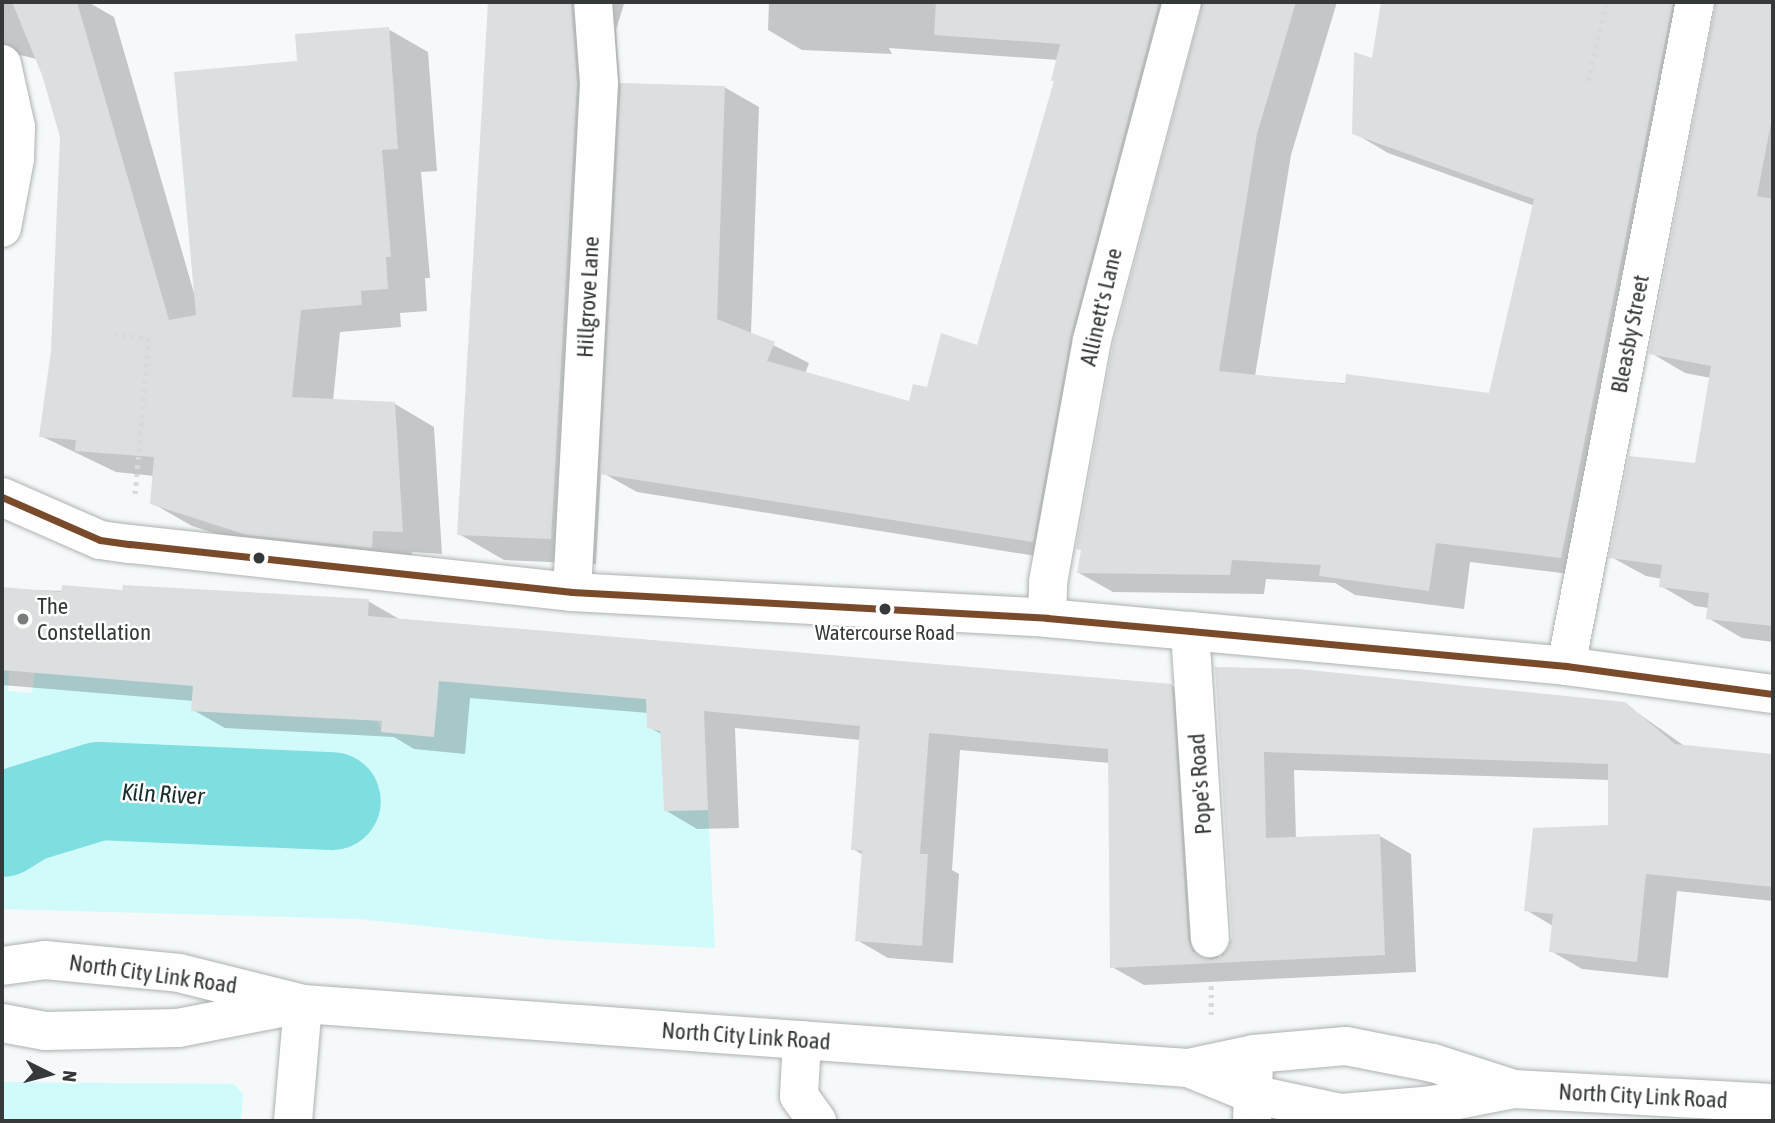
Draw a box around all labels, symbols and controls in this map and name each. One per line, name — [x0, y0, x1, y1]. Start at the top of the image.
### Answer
street label: Hillgrove Lane — [571, 235, 605, 359]
street label: Allinett's Lane — [1074, 246, 1128, 368]
street label: Bleasby Street — [1605, 273, 1655, 395]
unlabelled marker — [252, 551, 266, 565]
place label: The Constellation — [37, 592, 151, 646]
marker: Watercourse Road — [878, 602, 892, 616]
marker: The Constellation — [15, 611, 31, 627]
place label: Watercourse Road — [815, 619, 955, 645]
street label: Pope's Road — [1183, 732, 1217, 836]
water label: Kiln River — [121, 777, 205, 811]
street label: North City Link Road — [67, 949, 239, 999]
street label: North City Link Road — [661, 1016, 831, 1056]
north arrow — [14, 1039, 84, 1109]
text: N — [58, 1069, 81, 1083]
street label: North City Link Road — [1558, 1078, 1728, 1114]

